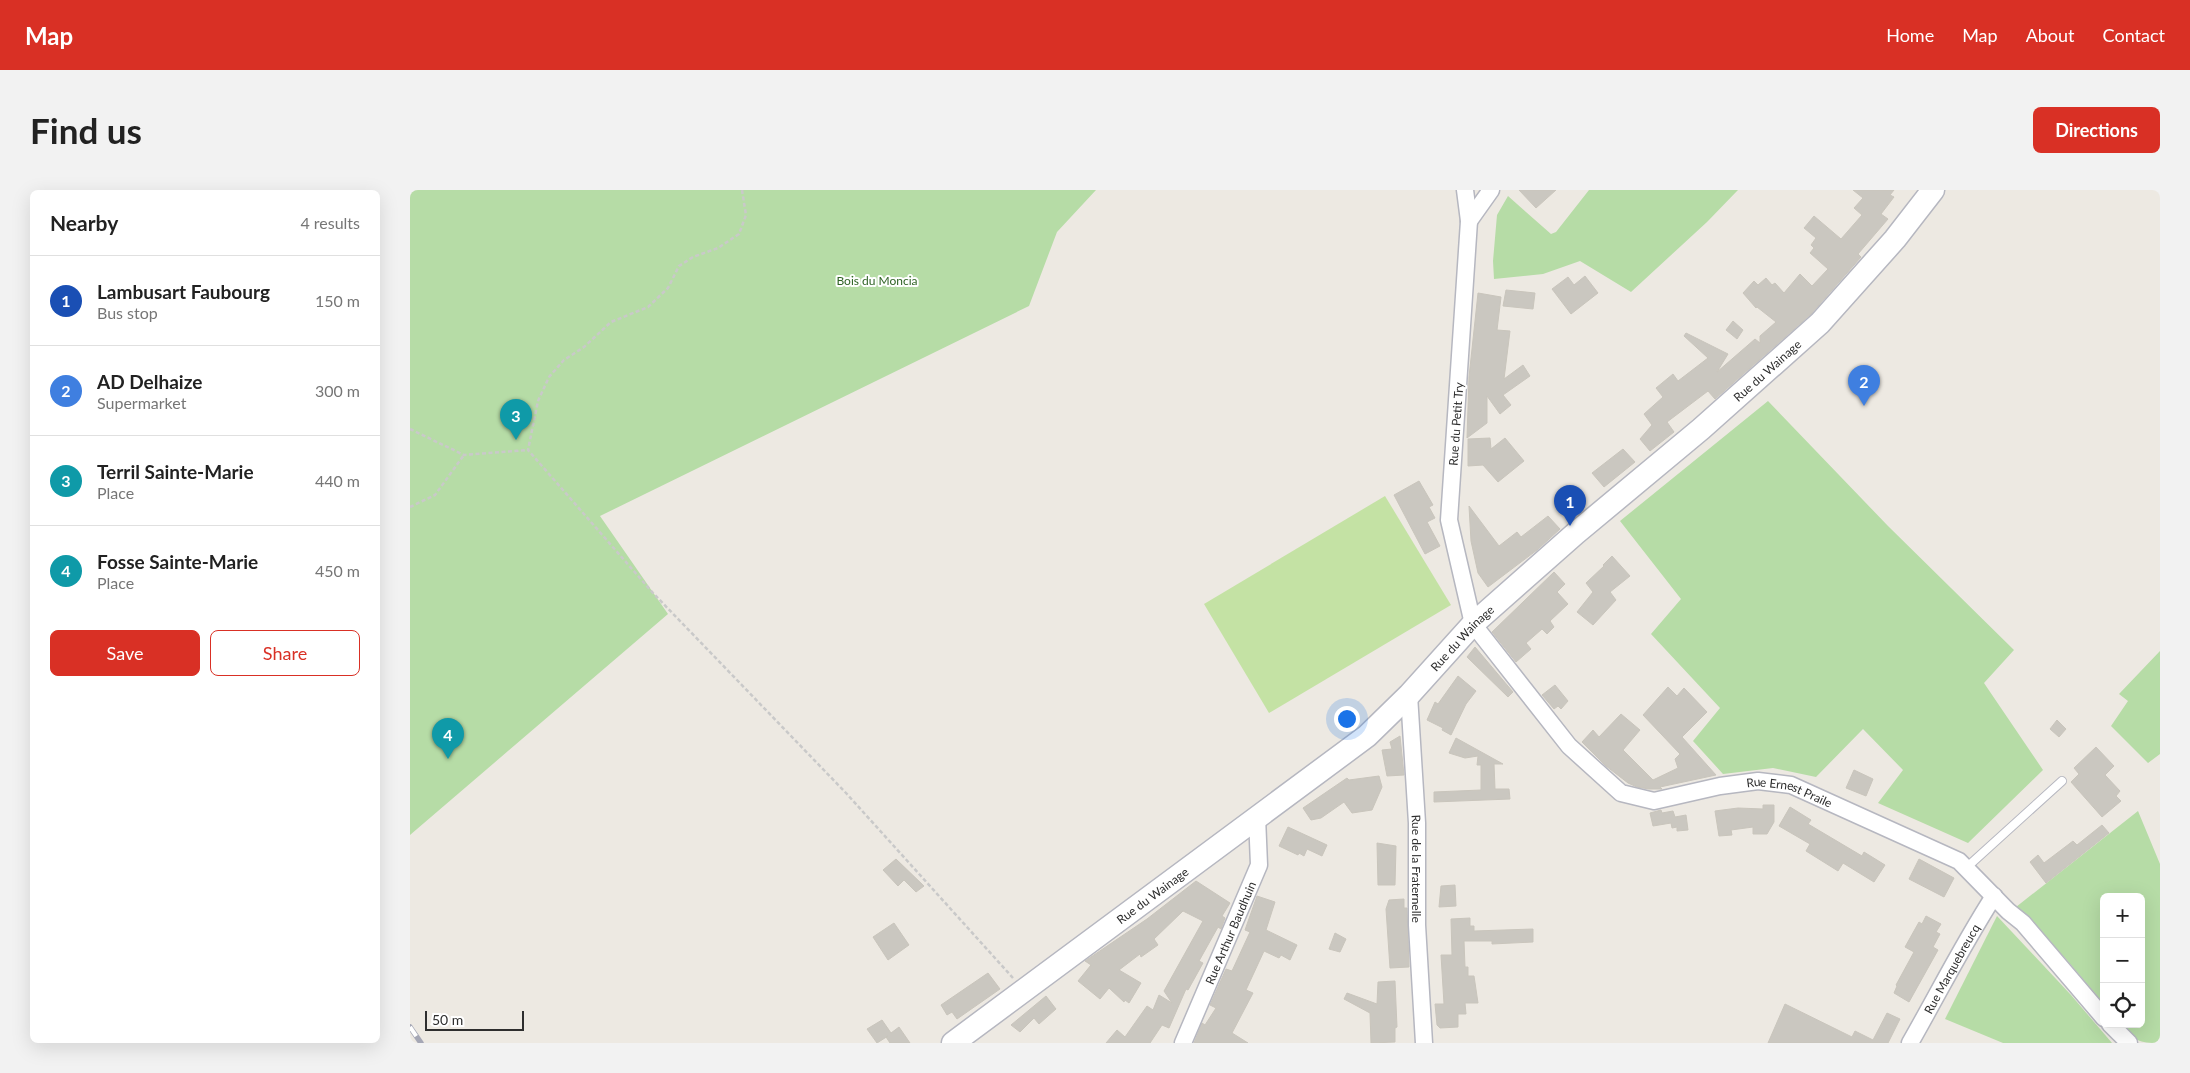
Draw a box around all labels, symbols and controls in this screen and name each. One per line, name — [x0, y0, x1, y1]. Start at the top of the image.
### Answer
text: Map — [25, 21, 73, 50]
text: Home — [1886, 24, 1934, 46]
text: Map — [1962, 24, 1998, 46]
text: About — [2026, 24, 2075, 46]
text: Contact — [2103, 24, 2165, 46]
button: Directions — [2033, 107, 2160, 153]
text: Find us — [30, 109, 142, 151]
text: Nearby — [50, 210, 118, 235]
text: 4 results — [300, 213, 360, 232]
park label: Bois du Moncia — [836, 273, 918, 288]
text: Lambusart Faubourg — [97, 280, 270, 303]
text: 1 — [61, 291, 71, 310]
text: 150 m — [315, 291, 360, 310]
text: Bus stop — [97, 303, 158, 322]
street label: Rue du Wainage — [1730, 336, 1804, 404]
pin: 2 — [1848, 365, 1880, 406]
text: AD Delhaize — [97, 370, 202, 393]
text: 2 — [61, 381, 71, 400]
text: 300 m — [315, 381, 360, 400]
street label: Rue du Petit Try — [1446, 381, 1466, 466]
text: Supermarket — [97, 393, 186, 412]
pin: 3 — [500, 399, 532, 440]
text: Terril Sainte-Marie — [97, 460, 254, 483]
text: 3 — [61, 471, 71, 490]
text: 440 m — [315, 471, 360, 490]
text: Place — [97, 483, 134, 502]
pin: 1 — [1554, 485, 1586, 526]
text: Fosse Sainte-Marie — [97, 550, 258, 573]
text: 4 — [61, 561, 71, 580]
text: 450 m — [315, 561, 360, 580]
text: Place — [97, 573, 134, 592]
street label: Rue du Wainage — [1427, 602, 1497, 674]
button: Save — [50, 630, 200, 676]
button: Share — [210, 630, 360, 676]
your location — [1334, 706, 1360, 732]
pin: 4 — [432, 718, 464, 759]
street label: Rue Ernest Praile — [1745, 773, 1835, 810]
street label: Rue de la Fraternelle — [1409, 814, 1425, 923]
street label: Rue du Wainage — [1113, 864, 1191, 927]
street label: Rue Arthur Baudhuin — [1202, 879, 1259, 986]
map controls — [2100, 893, 2145, 1028]
button: + — [2100, 893, 2145, 938]
street label: Rue Marquebreucq — [1920, 921, 1983, 1016]
button: − — [2100, 938, 2145, 983]
button: locate — [2100, 983, 2145, 1028]
scale bar — [425, 1008, 524, 1031]
text: 50 m — [432, 1011, 463, 1028]

